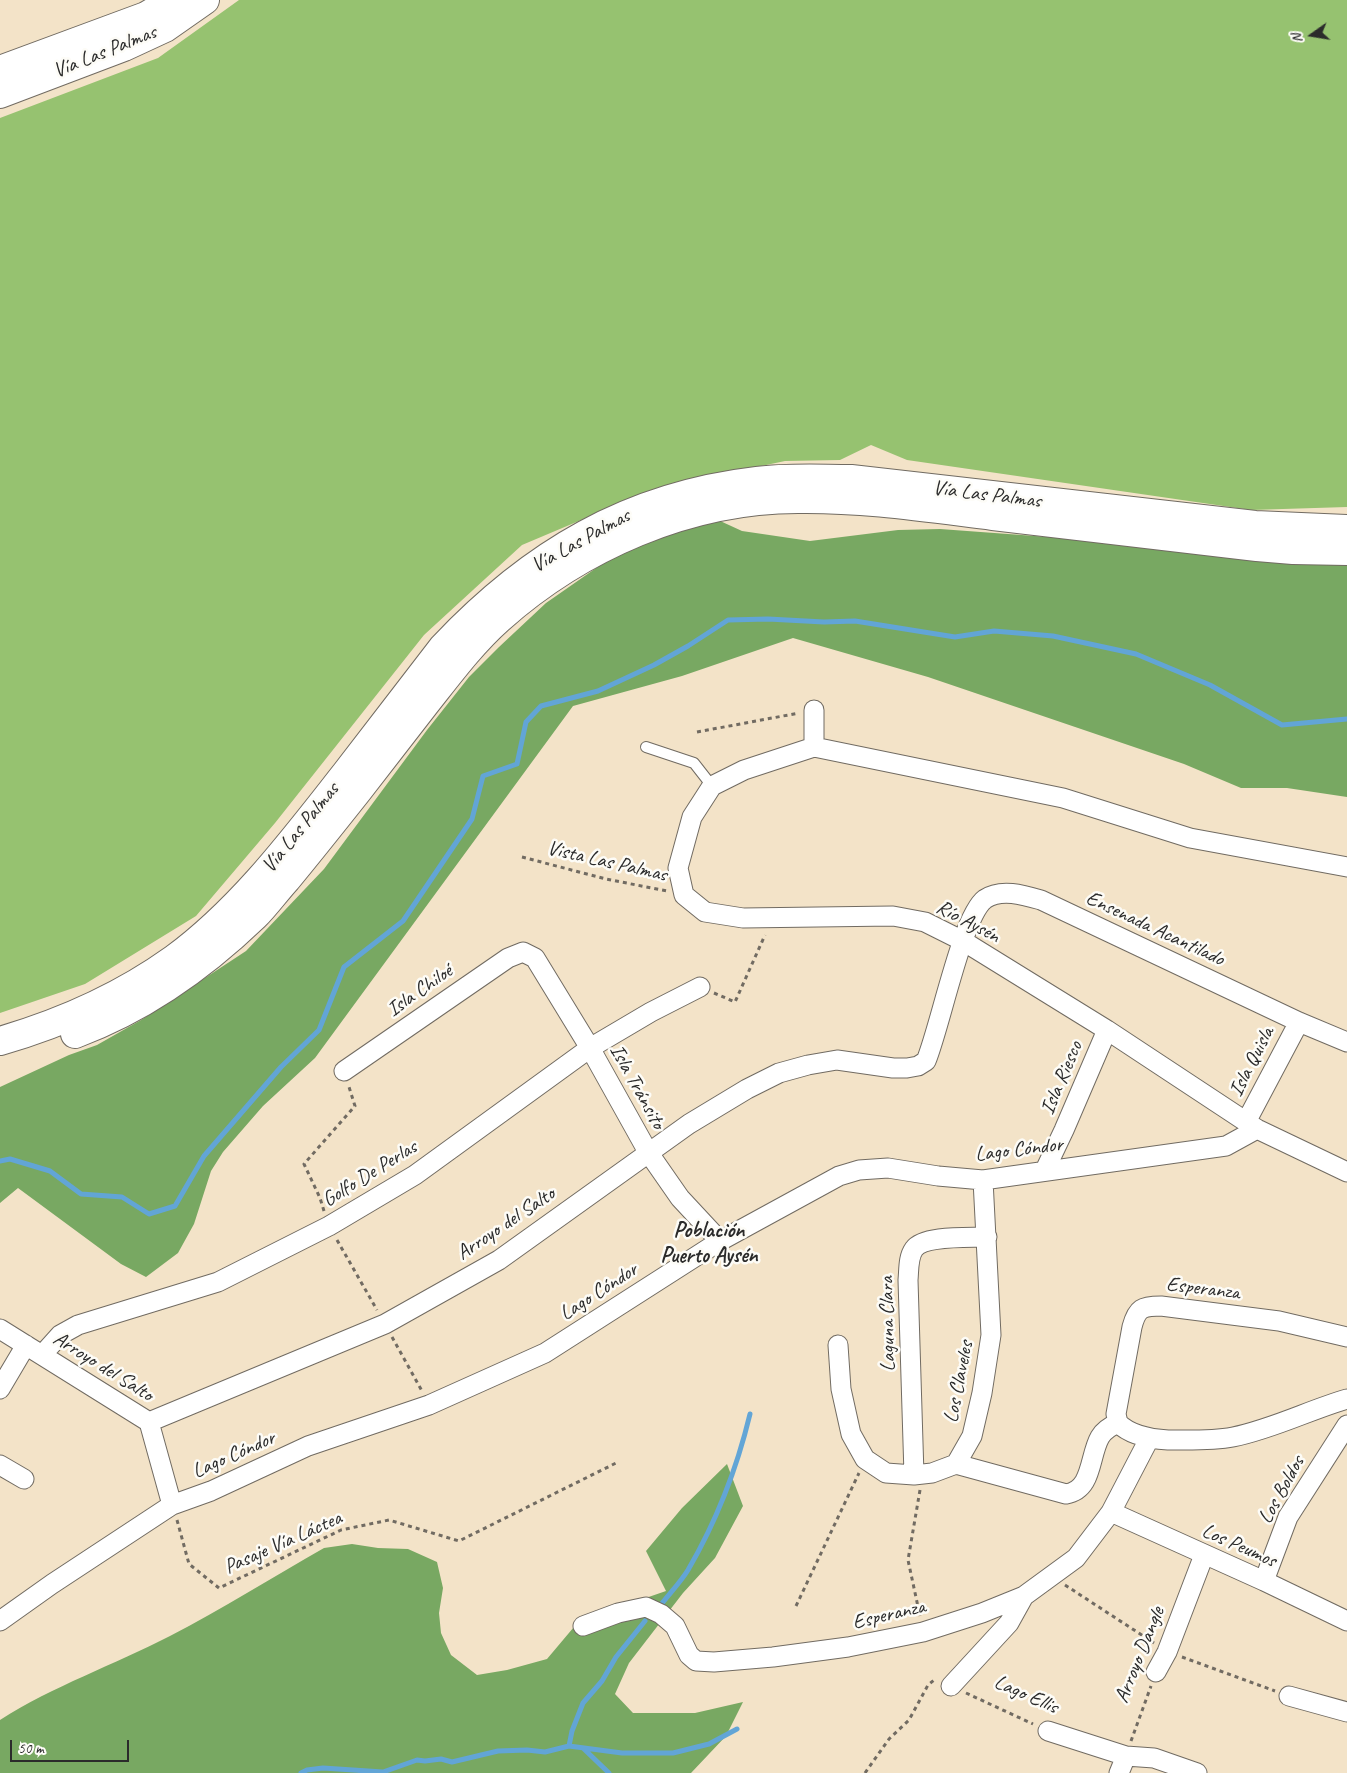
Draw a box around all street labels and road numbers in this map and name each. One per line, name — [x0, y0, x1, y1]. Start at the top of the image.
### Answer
street label: Vía Las Palmas — [50, 20, 160, 84]
street label: Vía Las Palmas — [931, 476, 1043, 514]
street label: Vía Las Palmas — [527, 504, 635, 578]
street label: Vía Las Palmas — [257, 778, 345, 878]
street label: Vista Las Palmas — [545, 836, 669, 888]
street label: Ensenada Acantilado — [1082, 886, 1228, 972]
street label: Río Aysén — [932, 895, 1004, 949]
street label: Isla Chiloé — [382, 959, 458, 1023]
street label: Isla Quisla — [1224, 1023, 1280, 1101]
street label: Isla Riesco — [1035, 1038, 1089, 1118]
street label: Isla Tránsito — [604, 1040, 670, 1134]
street label: Lago Cóndor — [974, 1132, 1064, 1168]
street label: Golfo De Perlas — [318, 1135, 422, 1213]
street label: Arroyo del Salto — [452, 1182, 560, 1266]
street label: Lago Cóndor — [555, 1257, 643, 1327]
street label: Esperanza — [1165, 1272, 1241, 1306]
street label: Laguna Clara — [875, 1276, 901, 1372]
street label: Arroyo del Salto — [48, 1326, 158, 1408]
street label: Los Claveles — [939, 1339, 979, 1425]
street label: Lago Cóndor — [189, 1426, 279, 1484]
street label: Los Boldos — [1253, 1452, 1311, 1528]
street label: Pasaje Vía Láctea — [220, 1506, 346, 1580]
street label: Los Peumos — [1198, 1518, 1280, 1574]
street label: Esperanza — [850, 1594, 928, 1636]
street label: Arroyo Dangle — [1109, 1603, 1171, 1707]
street label: Lago Ellis — [990, 1670, 1062, 1720]

